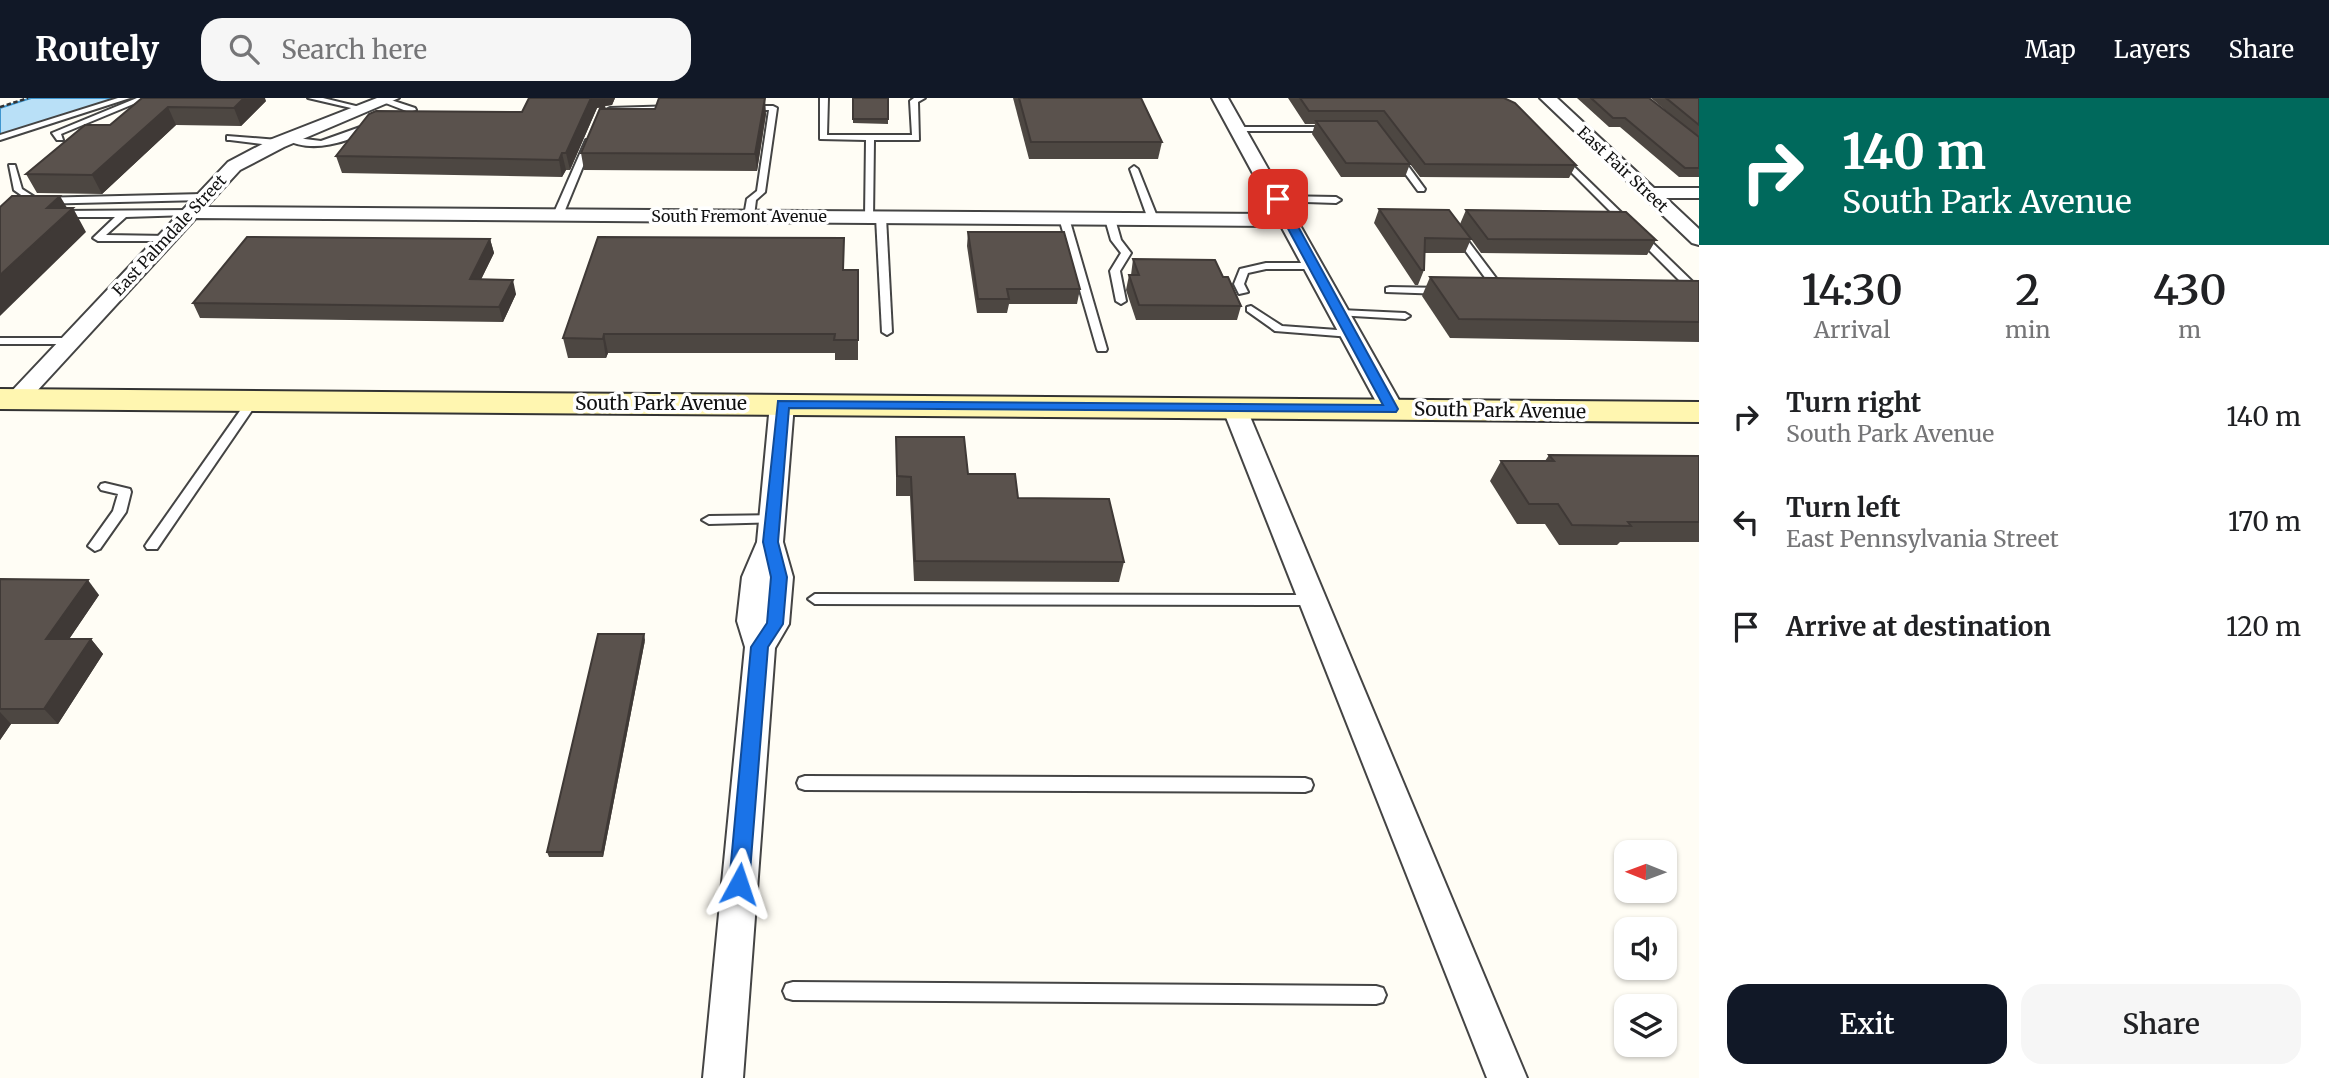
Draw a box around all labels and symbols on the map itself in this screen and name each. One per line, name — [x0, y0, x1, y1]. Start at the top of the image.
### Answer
street label: East Fair Street — [1573, 122, 1673, 217]
pin — [1248, 169, 1308, 229]
street label: East Palmdale Street — [108, 170, 231, 300]
street label: South Fremont Avenue — [651, 206, 827, 226]
street label: South Park Avenue — [575, 391, 747, 415]
street label: South Park Avenue — [1414, 397, 1586, 424]
north arrow — [1614, 840, 1676, 903]
position arrow — [702, 847, 776, 921]

